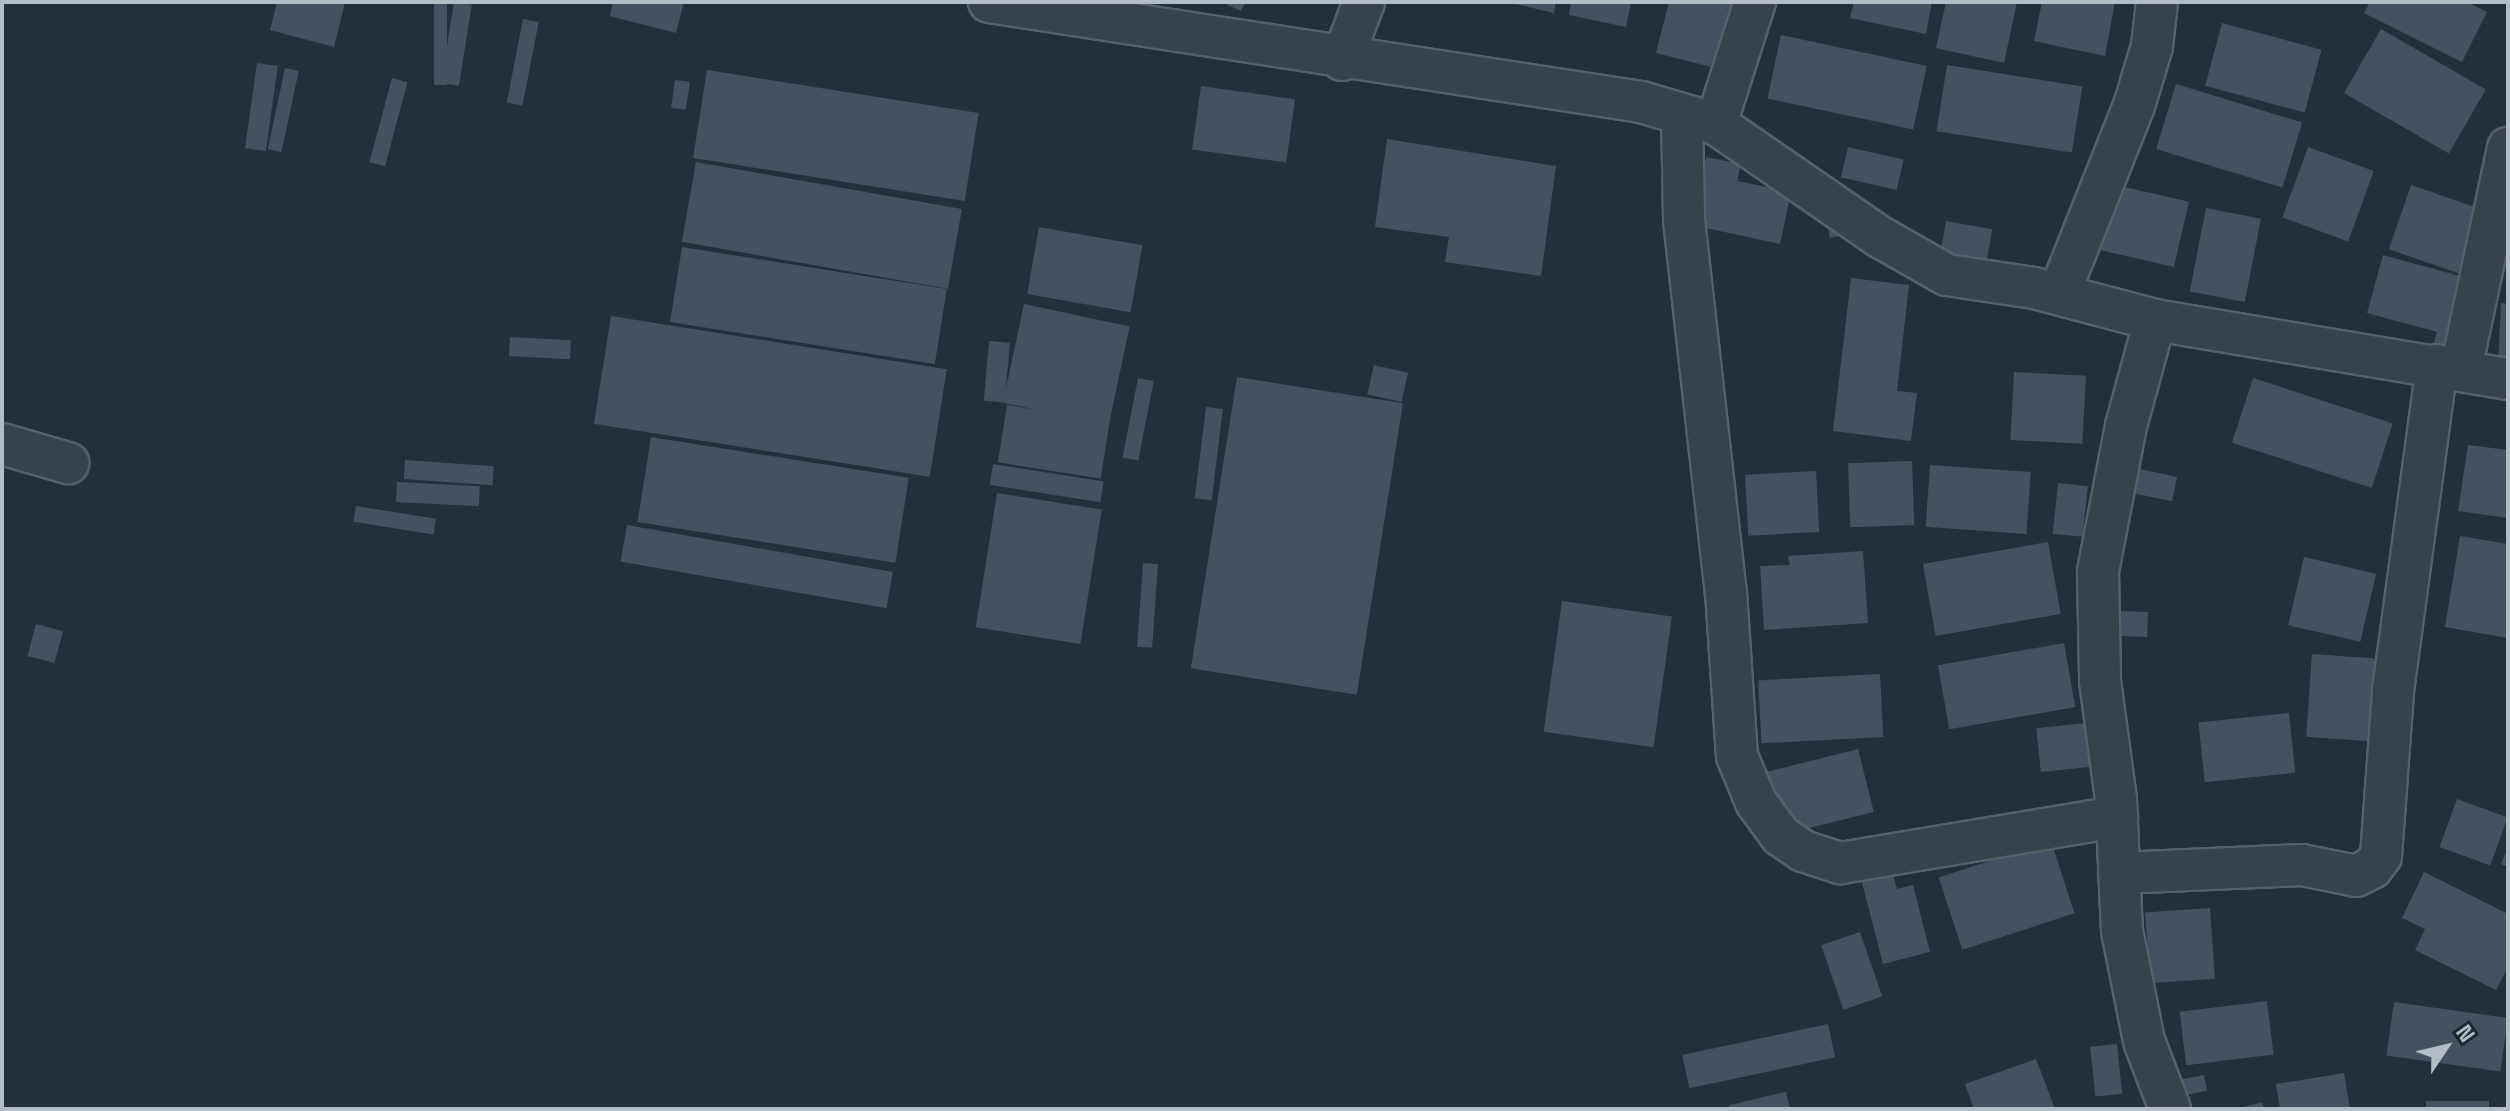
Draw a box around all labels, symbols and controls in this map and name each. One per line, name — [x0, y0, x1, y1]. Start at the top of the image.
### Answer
north arrow — [2406, 1007, 2486, 1087]
text: N — [2450, 1019, 2481, 1047]

